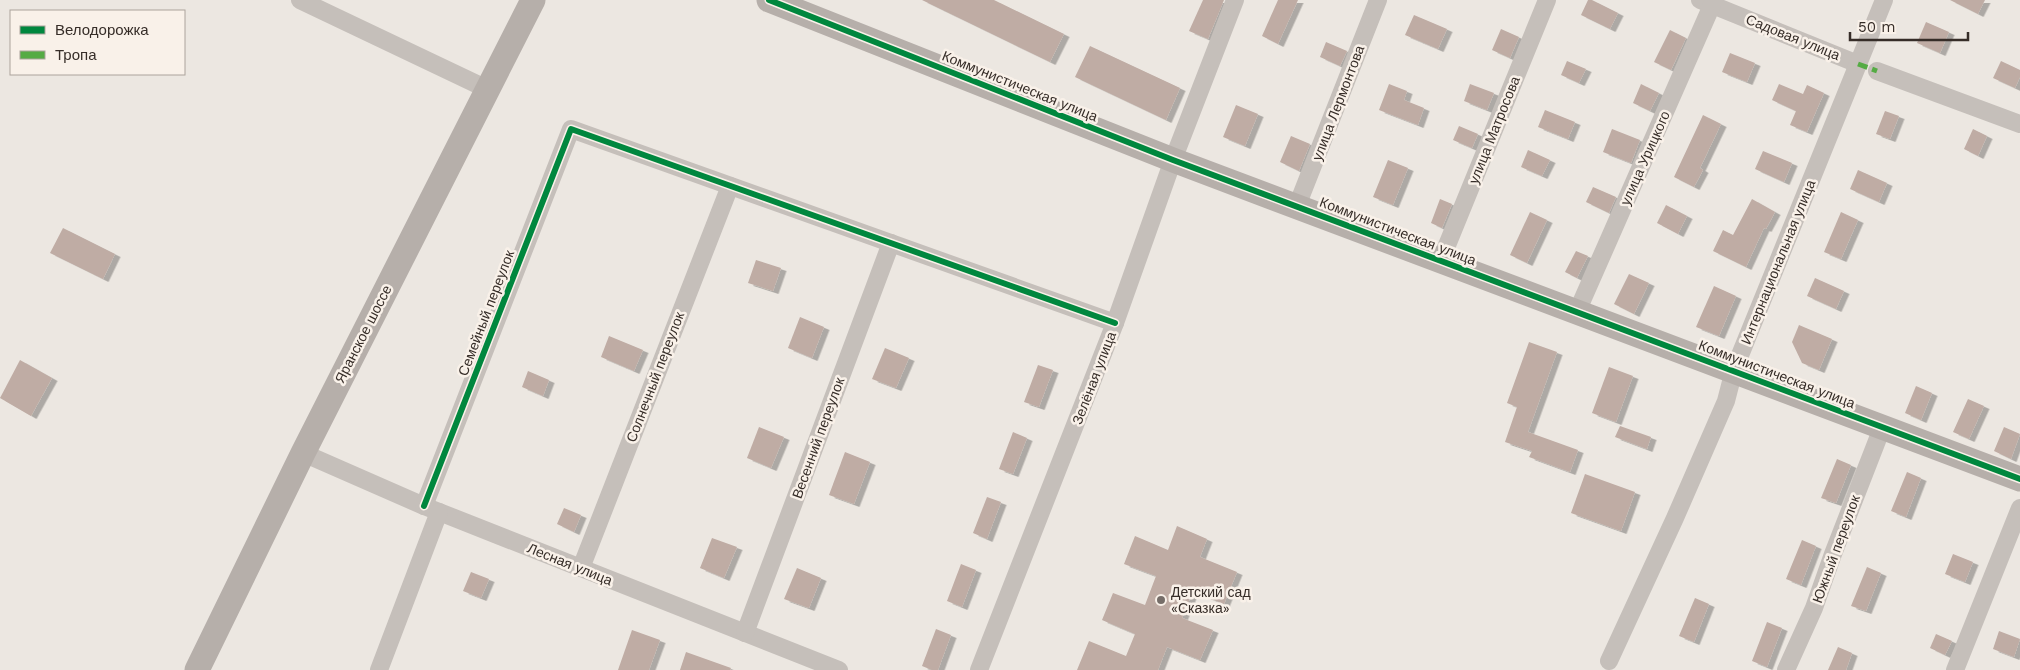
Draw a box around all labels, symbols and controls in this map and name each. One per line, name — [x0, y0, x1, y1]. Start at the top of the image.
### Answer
legend — [10, 10, 185, 75]
scale bar — [1850, 10, 1968, 42]
street label: Садовая улица — [1744, 11, 1843, 63]
text: 50 m — [1858, 18, 1895, 36]
text: Велодорожка — [55, 21, 149, 39]
street label: улица Лермонтова — [1309, 43, 1367, 163]
text: Тропа — [55, 46, 97, 64]
street label: Коммунистическая улица — [940, 47, 1100, 125]
street label: улица Матросова — [1465, 74, 1523, 186]
street label: улица Урицкого — [1617, 108, 1673, 208]
street label: Интернациональная улица — [1738, 177, 1818, 347]
street label: Коммунистическая улица — [1318, 194, 1479, 268]
street label: Семейный переулок — [455, 247, 518, 378]
street label: Яранское шоссе — [331, 282, 395, 386]
street label: Солнечный переулок — [623, 309, 688, 444]
street label: Зелёная улица — [1069, 329, 1119, 427]
street label: Коммунистическая улица — [1697, 337, 1858, 411]
street label: Весенний переулок — [789, 375, 848, 501]
street label: Южный переулок — [1809, 492, 1863, 605]
street label: Лесная улица — [525, 540, 615, 588]
place label: Детский сад «Сказка» — [1171, 584, 1251, 616]
marker: Детский сад «Сказка» — [1155, 594, 1167, 606]

